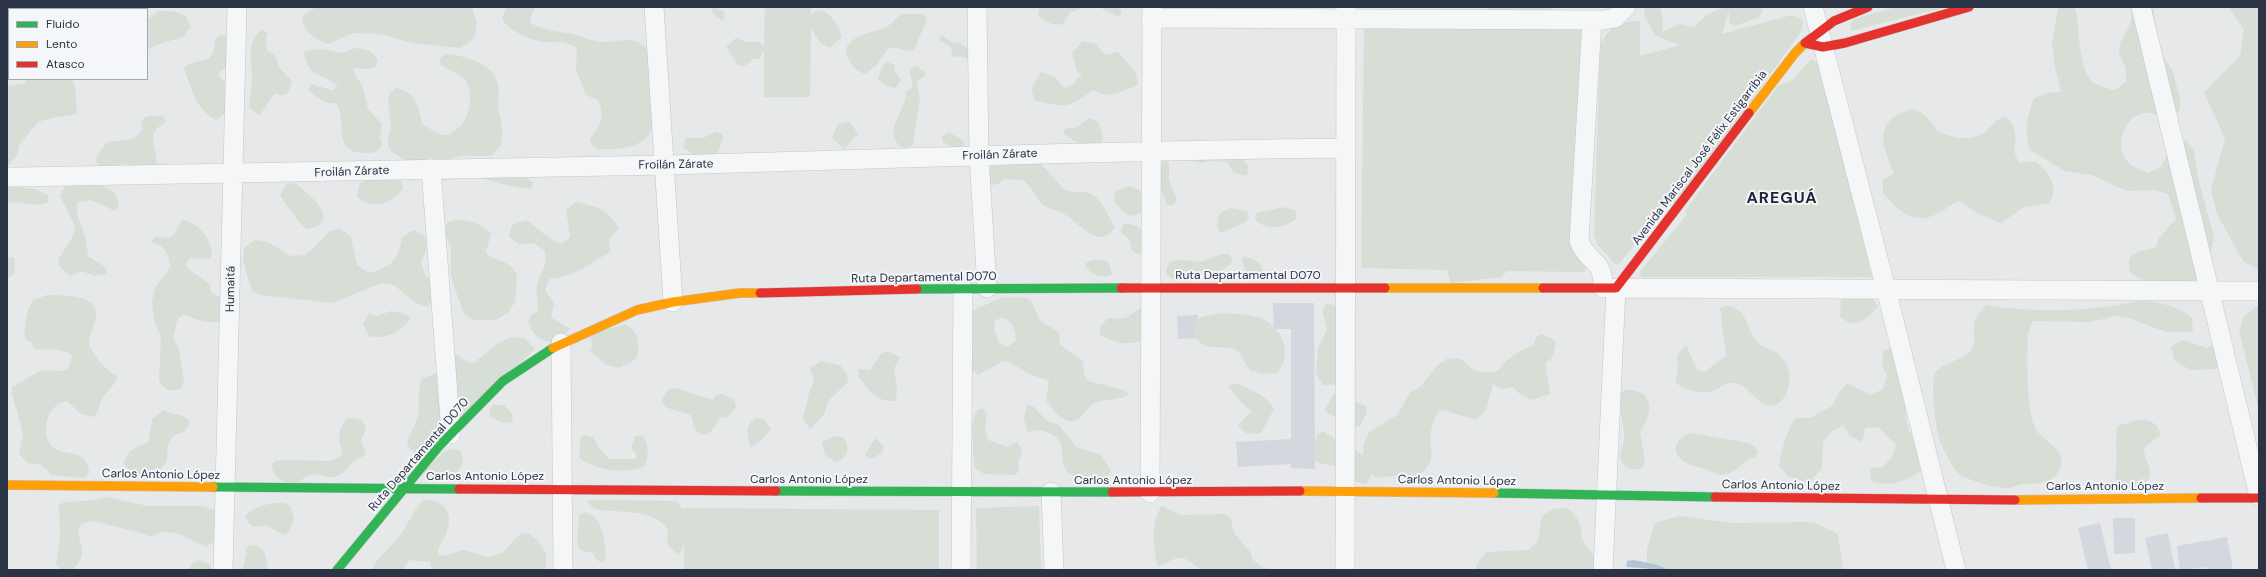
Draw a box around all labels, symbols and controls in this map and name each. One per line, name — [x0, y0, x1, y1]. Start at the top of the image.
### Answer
legend — [8, 8, 148, 80]
text: Fluido — [46, 16, 80, 32]
text: Lento — [46, 36, 77, 52]
text: Atasco — [46, 56, 85, 72]
street label: Avenida Mariscal José Félix Estigarribia — [1629, 68, 1771, 248]
street label: Froilán Zárate — [962, 146, 1038, 164]
street label: Froilán Zárate — [638, 157, 714, 173]
street label: Froilán Zárate — [314, 163, 390, 181]
district label: AREGUÁ — [1746, 189, 1818, 209]
street label: Humaitá — [223, 266, 239, 312]
street label: Ruta Departamental D070 — [1175, 269, 1321, 283]
street label: Ruta Departamental D070 — [851, 270, 997, 286]
street label: Ruta Departamental D070 — [366, 395, 472, 515]
street label: Carlos Antonio López — [102, 467, 220, 483]
street label: Carlos Antonio López — [426, 470, 544, 484]
street label: Carlos Antonio López — [750, 473, 868, 487]
street label: Carlos Antonio López — [1398, 473, 1516, 489]
street label: Carlos Antonio López — [1074, 474, 1192, 488]
street label: Carlos Antonio López — [1722, 478, 1840, 494]
street label: Carlos Antonio López — [2046, 480, 2164, 494]

